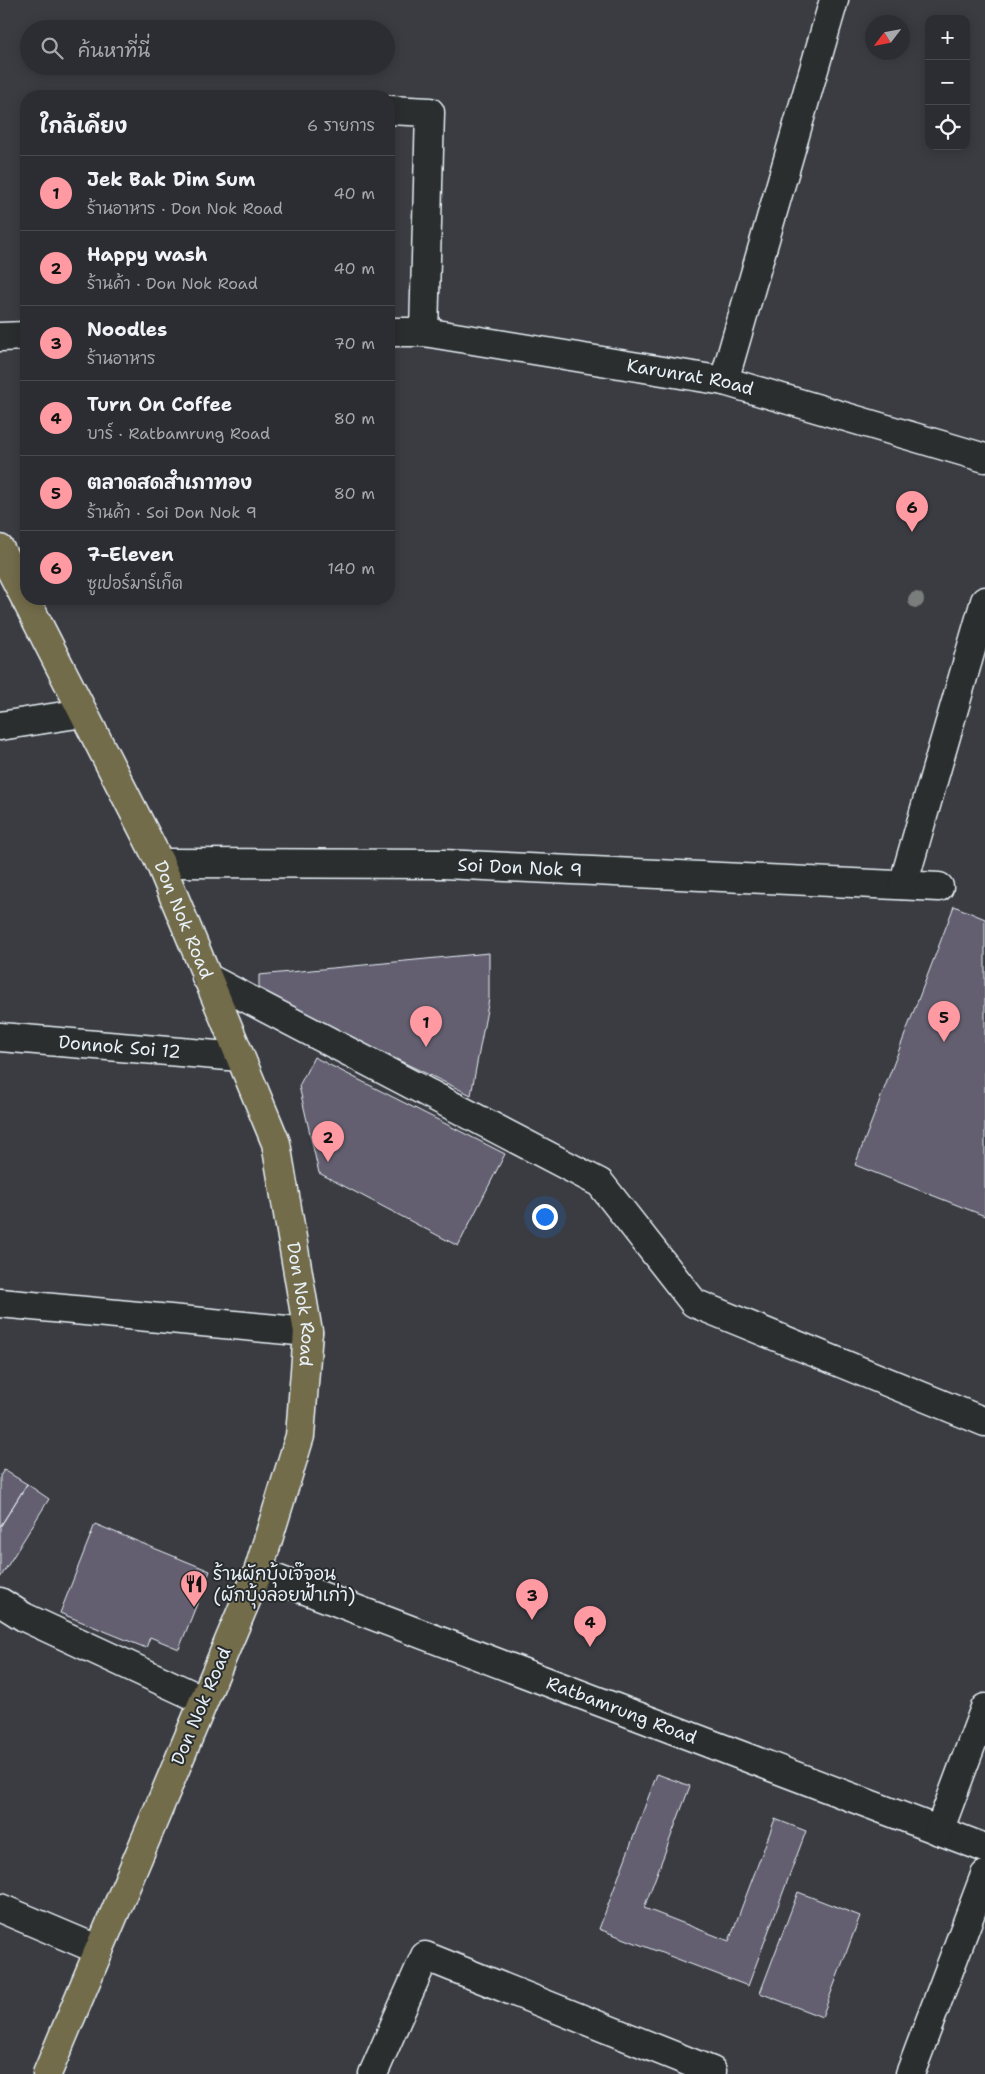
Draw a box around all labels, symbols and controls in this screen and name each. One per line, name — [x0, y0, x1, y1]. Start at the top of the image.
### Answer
north arrow — [865, 15, 910, 60]
map controls — [925, 15, 970, 150]
button: + — [925, 15, 970, 60]
search box — [20, 20, 395, 75]
icon: search — [38, 34, 66, 62]
text: ค้นหาที่นี่ — [78, 38, 150, 63]
button: − — [925, 60, 970, 105]
button: locate — [925, 105, 970, 150]
text: ใกล้เคียง — [40, 112, 127, 140]
text: 6 รายการ — [307, 115, 375, 136]
text: Jek Bak Dim Sum — [87, 167, 255, 192]
text: 1 — [52, 183, 60, 204]
text: 40 m — [333, 183, 375, 204]
text: ร้านอาหาร · Don Nok Road — [87, 198, 283, 219]
text: Happy wash — [87, 242, 207, 267]
text: 2 — [50, 258, 62, 279]
text: 40 m — [333, 258, 375, 279]
text: ร้านค้า · Don Nok Road — [87, 273, 258, 294]
text: Noodles — [87, 317, 167, 342]
text: 3 — [50, 333, 62, 354]
text: 70 m — [334, 333, 375, 354]
text: ร้านอาหาร — [87, 348, 156, 369]
street label: Karunrat Road — [625, 353, 757, 401]
text: Turn On Coffee — [87, 392, 232, 417]
text: 4 — [50, 408, 62, 429]
text: 80 m — [334, 408, 375, 429]
text: บาร์ · Ratbamrung Road — [87, 423, 270, 444]
text: ตลาดสดสำเภาทอง — [87, 470, 252, 495]
text: 5 — [51, 483, 61, 504]
text: 80 m — [334, 483, 375, 504]
pin: 6 — [896, 491, 928, 532]
text: ร้านค้า · Soi Don Nok 9 — [87, 502, 257, 523]
text: 7-Eleven — [87, 542, 174, 567]
text: 6 — [50, 558, 62, 579]
text: 140 m — [328, 558, 375, 579]
text: ซูเปอร์มาร์เก็ต — [87, 573, 183, 594]
street label: Soi Don Nok 9 — [457, 853, 583, 882]
street label: Don Nok Road — [148, 857, 219, 983]
pin: 5 — [928, 1001, 960, 1042]
pin: 1 — [410, 1006, 442, 1047]
street label: Donnok Soi 12 — [57, 1030, 182, 1064]
pin: 2 — [312, 1121, 344, 1162]
your location — [532, 1204, 558, 1230]
street label: Don Nok Road — [281, 1240, 320, 1368]
place label: ร้านผักบุ้งเจ๊จอน (ผักบุ้งลอยฟ้าเก่า) — [213, 1561, 355, 1609]
restaurant icon: ร้านผักบุ้งเจ๊จอน (ผักบุ้งลอยฟ้าเก่า) — [179, 1569, 209, 1608]
pin: 3 — [516, 1579, 548, 1620]
pin: 4 — [574, 1606, 606, 1647]
street label: Don Nok Road — [165, 1643, 237, 1769]
street label: Ratbamrung Road — [543, 1671, 700, 1750]

